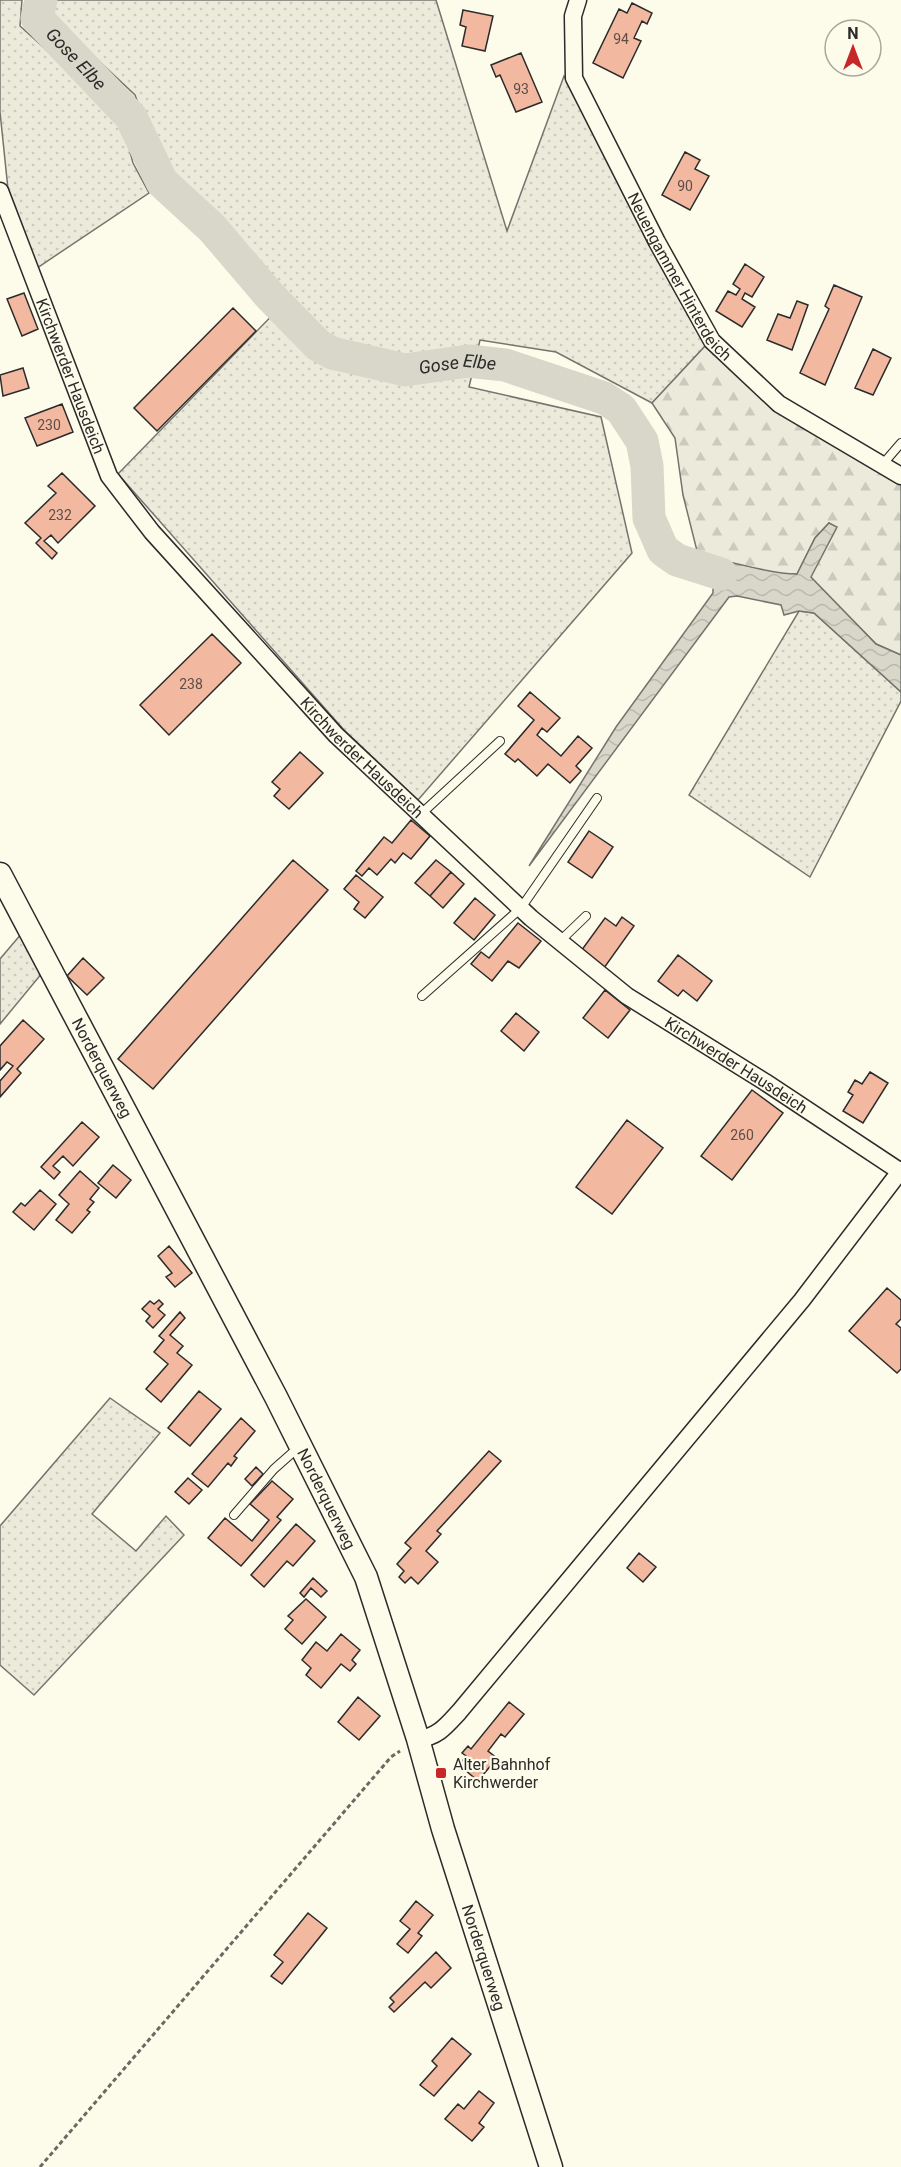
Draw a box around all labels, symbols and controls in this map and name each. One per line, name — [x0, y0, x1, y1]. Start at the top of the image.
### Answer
north arrow — [823, 18, 883, 78]
water label: Gose Elbe — [42, 23, 111, 94]
text: N — [847, 24, 859, 43]
house number: 94 — [613, 31, 629, 47]
house number: 93 — [513, 81, 529, 97]
house number: 90 — [677, 178, 693, 194]
street label: Neuengammer Hinterdeich — [624, 189, 736, 365]
street label: Kirchwerder Hausdeich — [32, 296, 109, 457]
water label: Gose Elbe — [417, 350, 497, 378]
house number: 230 — [37, 417, 61, 433]
house number: 232 — [48, 507, 72, 523]
house number: 238 — [179, 676, 203, 692]
street label: Kirchwerder Hausdeich — [296, 693, 427, 822]
street label: Kirchwerder Hausdeich — [661, 1013, 811, 1117]
street label: Norderquerweg — [68, 1015, 136, 1121]
house number: 260 — [730, 1127, 754, 1143]
street label: Norderquerweg — [293, 1445, 359, 1552]
place label: Alter Bahnhof Kirchwerder — [453, 1755, 551, 1792]
marker: Alter Bahnhof Kirchwerder — [434, 1766, 448, 1780]
street label: Norderquerweg — [458, 1902, 509, 2013]

